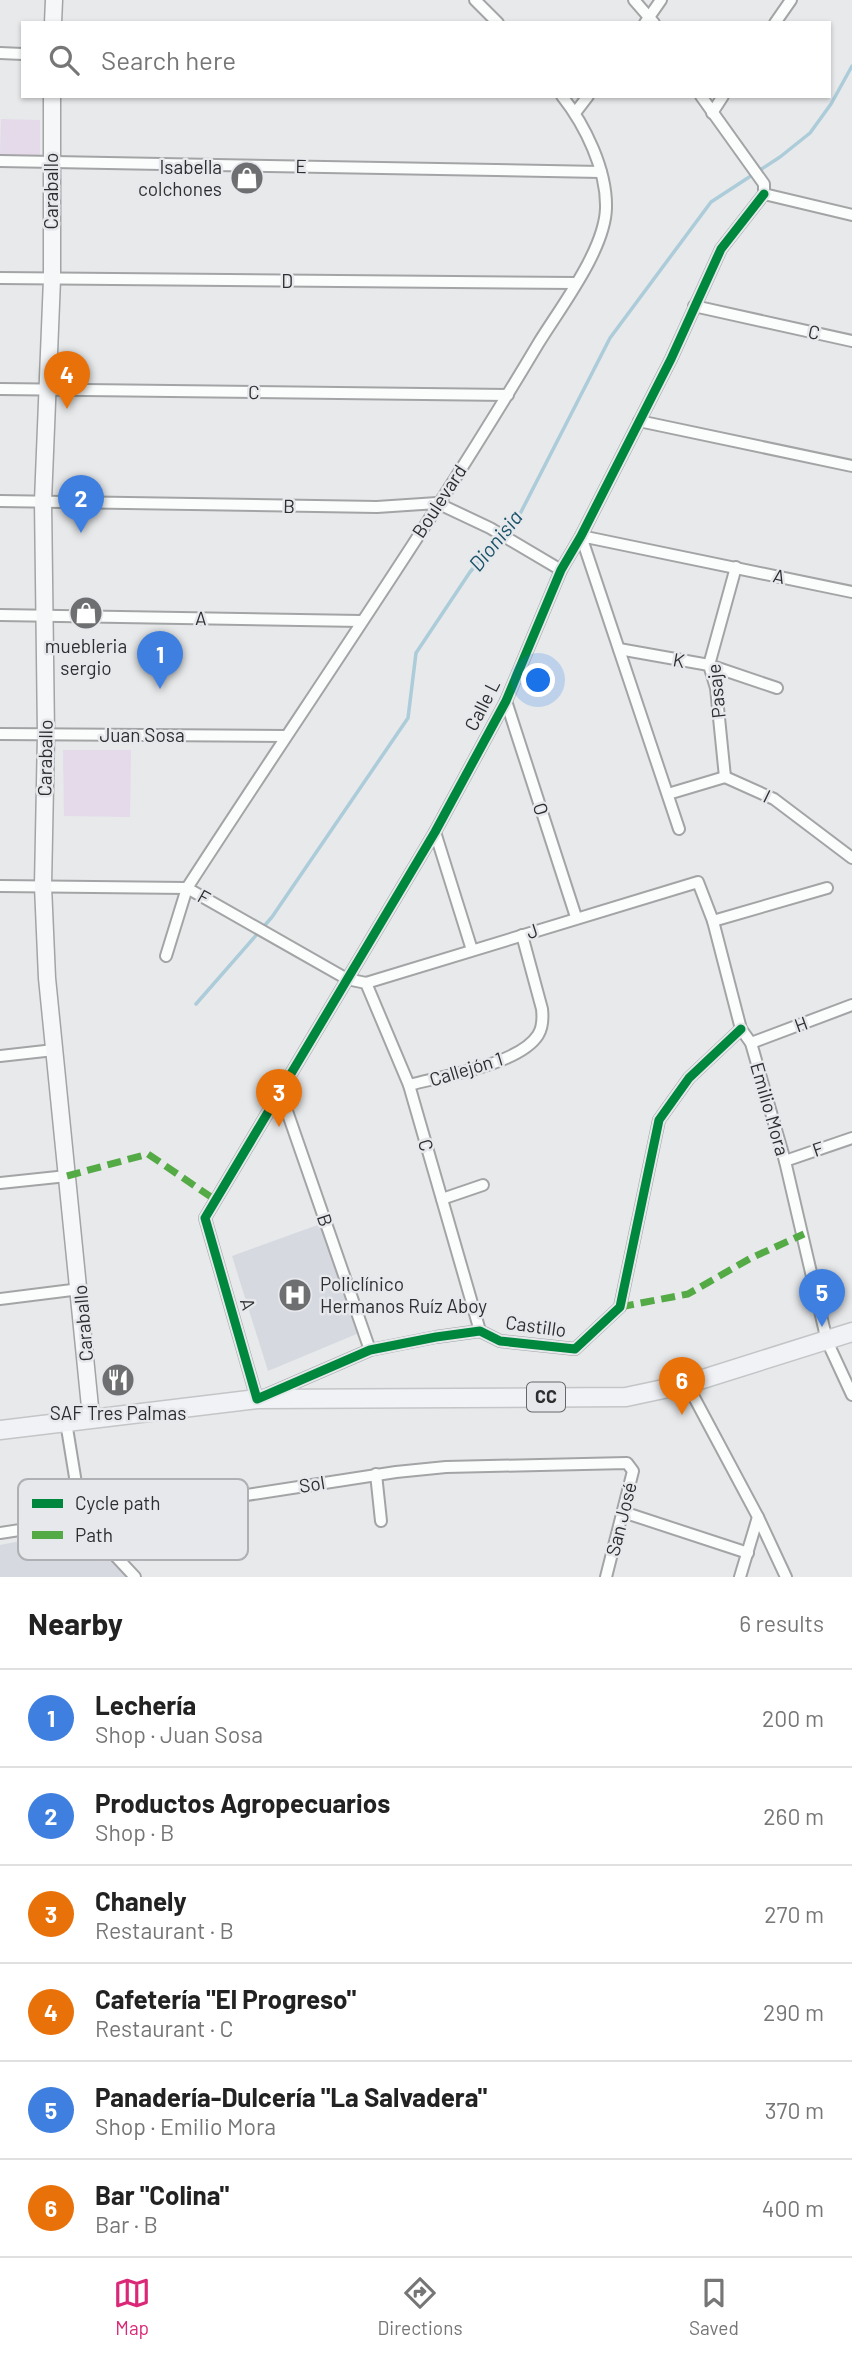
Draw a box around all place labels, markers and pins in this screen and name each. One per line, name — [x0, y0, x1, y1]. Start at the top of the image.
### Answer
place label: Isabella colchones — [138, 155, 222, 200]
shop icon: Isabella colchones — [228, 159, 266, 197]
pin: 4 — [44, 351, 90, 409]
pin: 2 — [58, 475, 104, 533]
shop icon: muebleria sergio — [67, 594, 105, 632]
pin: 1 — [137, 631, 183, 689]
place label: muebleria sergio — [45, 634, 127, 679]
pin: 3 — [256, 1069, 302, 1127]
pin: 5 — [799, 1269, 845, 1327]
place label: Policlínico Hermanos Ruíz Aboy — [320, 1272, 487, 1317]
hospital icon: Policlínico Hermanos Ruíz Aboy — [276, 1276, 314, 1314]
pin: 6 — [659, 1357, 705, 1415]
restaurant icon: SAF Tres Palmas — [99, 1361, 137, 1399]
place label: SAF Tres Palmas — [50, 1401, 186, 1424]

